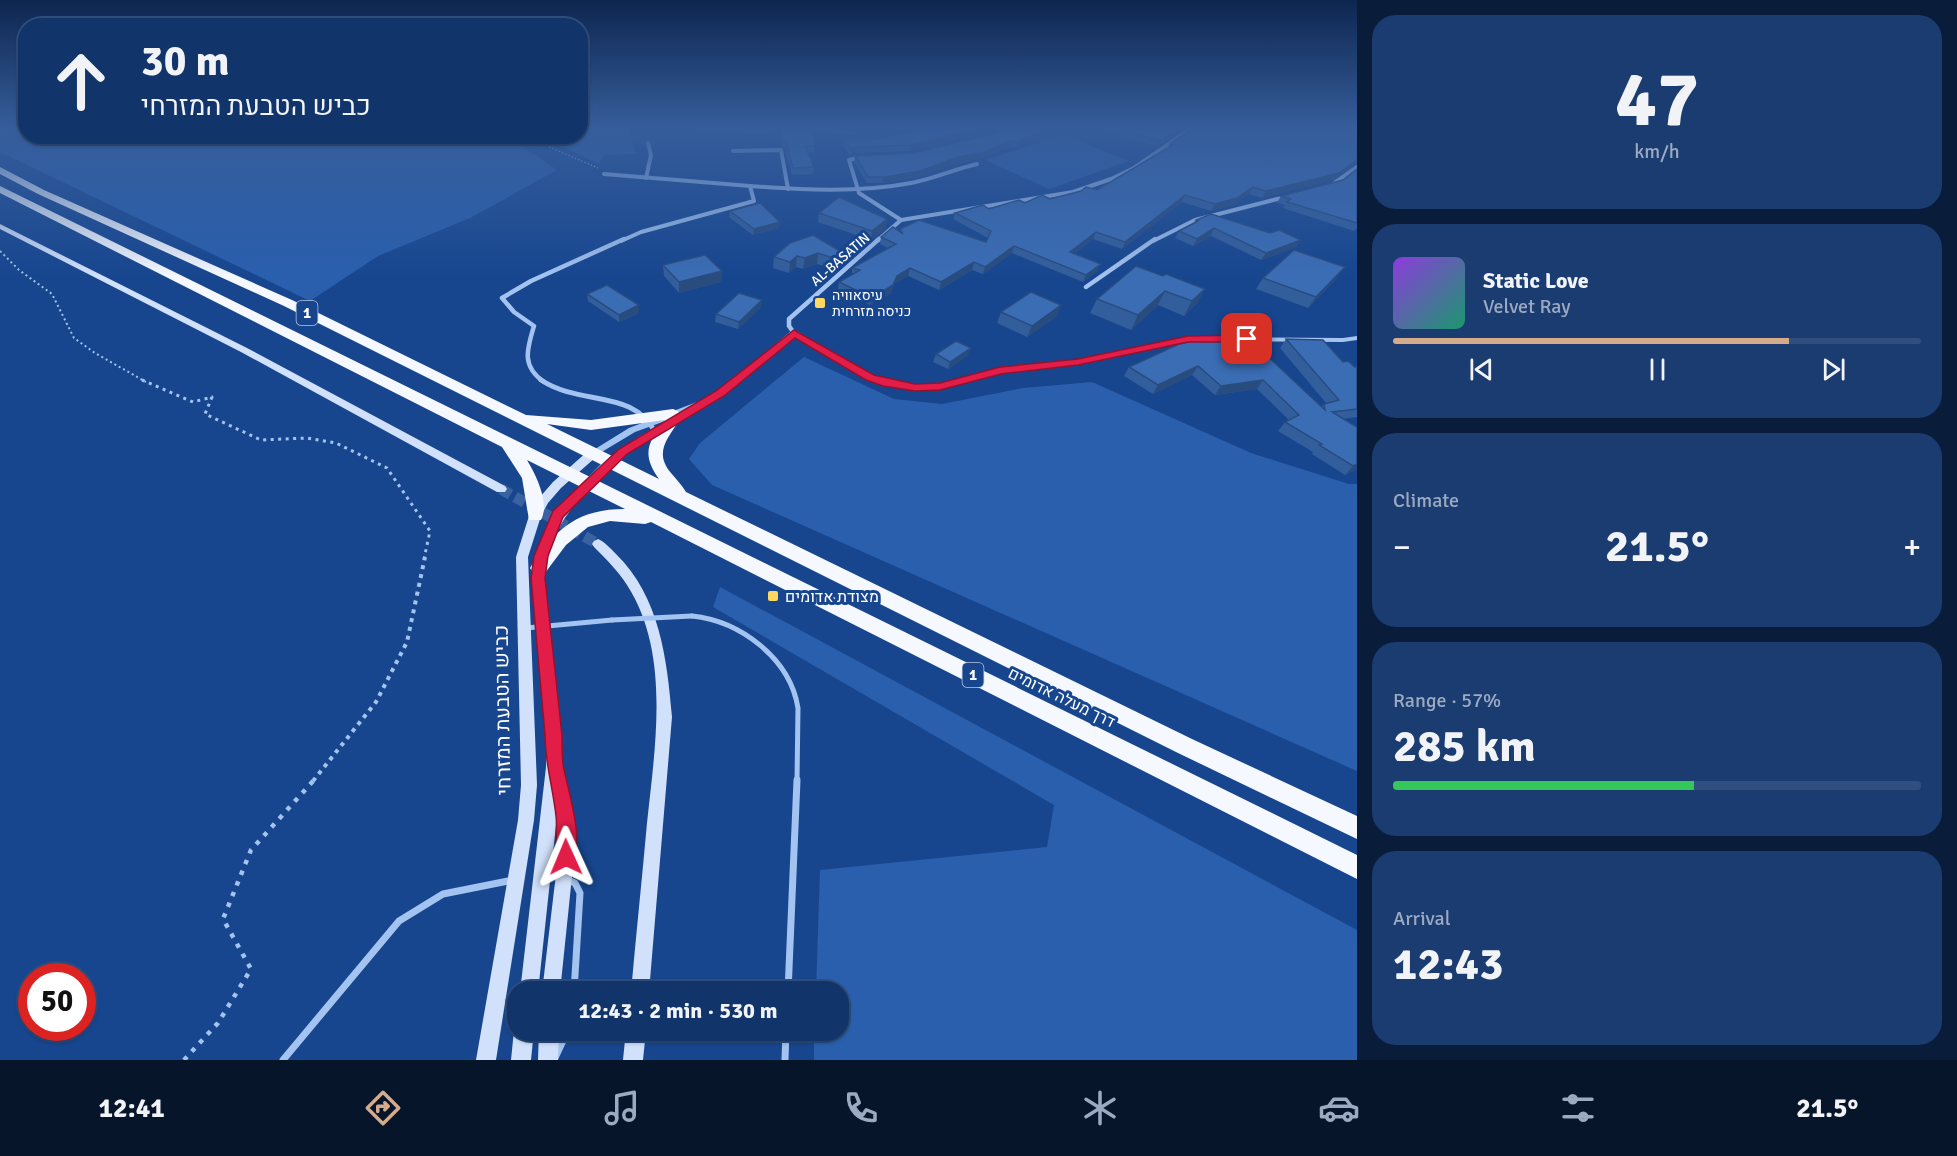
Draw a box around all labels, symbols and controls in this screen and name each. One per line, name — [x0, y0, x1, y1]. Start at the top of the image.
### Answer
text: 30 m — [141, 36, 230, 87]
icon: ahead — [42, 42, 120, 120]
text: 47 — [1615, 52, 1699, 148]
text: כביש הטבעת המזרחי — [141, 90, 371, 123]
text: km/h — [1634, 139, 1680, 164]
street label: AL-BASATIN — [807, 229, 873, 290]
text: Static Love — [1483, 267, 1589, 294]
place label: עיסאוויה כניסה מזרחית — [832, 287, 911, 320]
text: Velvet Ray — [1483, 294, 1571, 319]
marker: עיסאוויה כניסה מזרחית — [813, 296, 827, 310]
road number: 1 — [296, 301, 318, 325]
pin — [1221, 313, 1272, 364]
icon: arrive — [1230, 322, 1263, 355]
icon: previous — [1465, 353, 1498, 386]
icon: pause — [1641, 353, 1674, 386]
icon: next — [1817, 353, 1850, 386]
text: Climate — [1393, 488, 1459, 513]
text: 21.5° — [1605, 519, 1709, 574]
text: − — [1393, 527, 1411, 568]
text: + — [1903, 527, 1921, 568]
place label: מצודת אדומים — [785, 587, 879, 607]
marker: מצודת אדומים — [766, 589, 780, 603]
street label: כביש הטבעת המזרחי — [489, 625, 516, 795]
road number: 1 — [962, 663, 984, 687]
street label: דרך מעלה אדומים — [1005, 663, 1118, 732]
text: Range · 57% — [1393, 688, 1501, 713]
text: 285 km — [1393, 719, 1536, 774]
position arrow — [534, 825, 598, 889]
text: Arrival — [1393, 906, 1451, 931]
text: 12:43 — [1393, 937, 1503, 992]
speed limit sign: 50 — [18, 963, 96, 1041]
text: 12:43 · 2 min · 530 m — [578, 997, 778, 1024]
icon: directions — [362, 1087, 404, 1129]
icon: music — [601, 1087, 643, 1129]
icon: phone — [840, 1087, 882, 1129]
icon: climate — [1079, 1087, 1121, 1129]
icon: car — [1318, 1087, 1360, 1129]
icon: filters — [1557, 1087, 1599, 1129]
text: 12:41 — [99, 1092, 165, 1125]
text: 21.5° — [1796, 1092, 1858, 1125]

